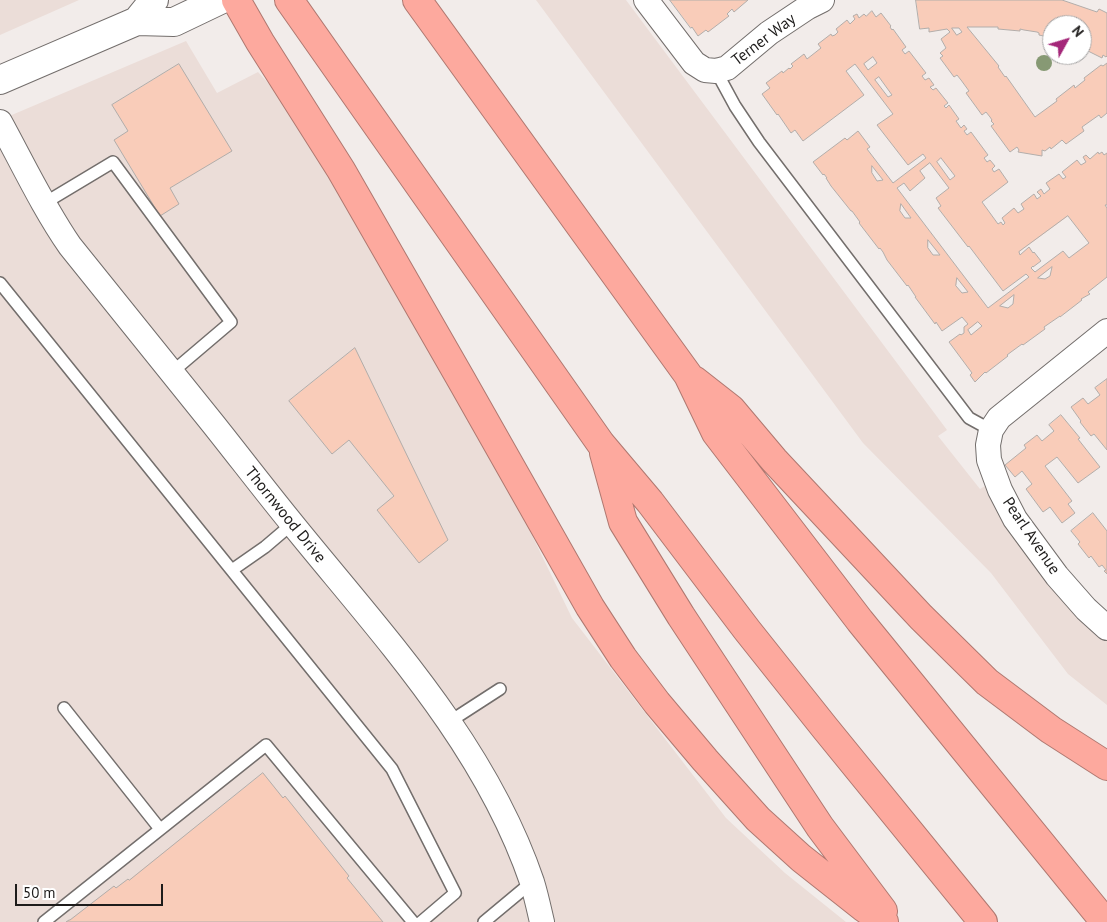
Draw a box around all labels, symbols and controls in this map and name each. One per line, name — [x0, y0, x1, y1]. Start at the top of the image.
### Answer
street label: Terner Way — [728, 10, 800, 70]
north arrow — [1042, 15, 1092, 65]
text: N — [1068, 22, 1088, 40]
street label: Thornwood Drive — [240, 463, 330, 567]
street label: Pearl Avenue — [998, 494, 1064, 578]
scale bar — [18, 874, 165, 906]
text: 50 m — [23, 883, 56, 902]

